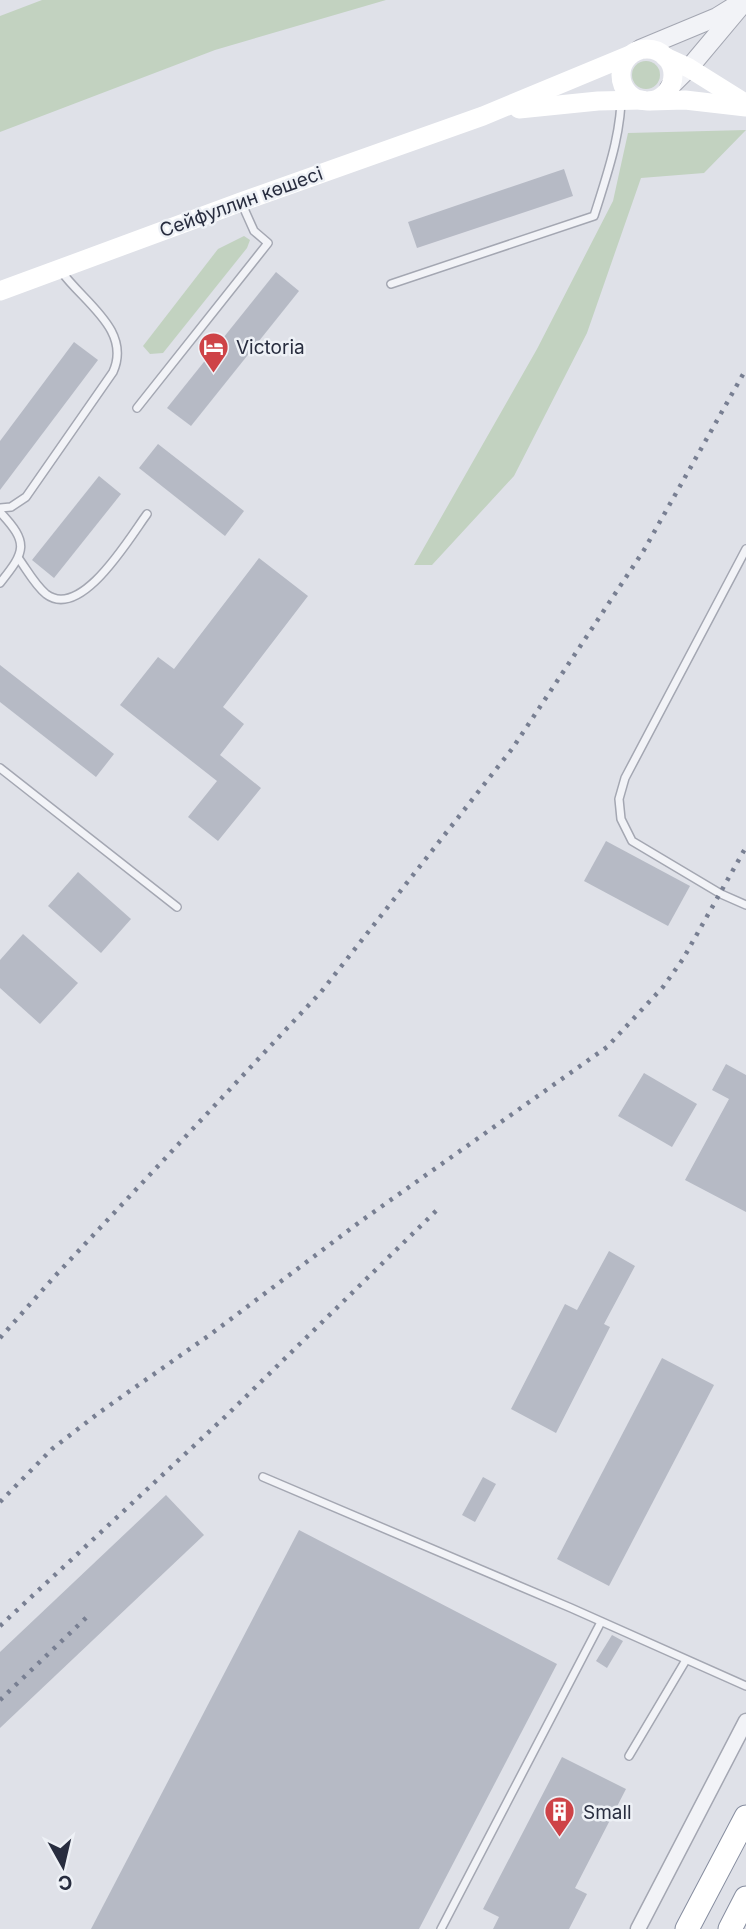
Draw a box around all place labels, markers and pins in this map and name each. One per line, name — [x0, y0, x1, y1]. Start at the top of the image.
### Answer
hotel icon: Victoria — [196, 330, 230, 374]
place label: Victoria — [236, 336, 305, 359]
building icon: Small — [543, 1795, 577, 1839]
place label: Small — [583, 1801, 632, 1824]

